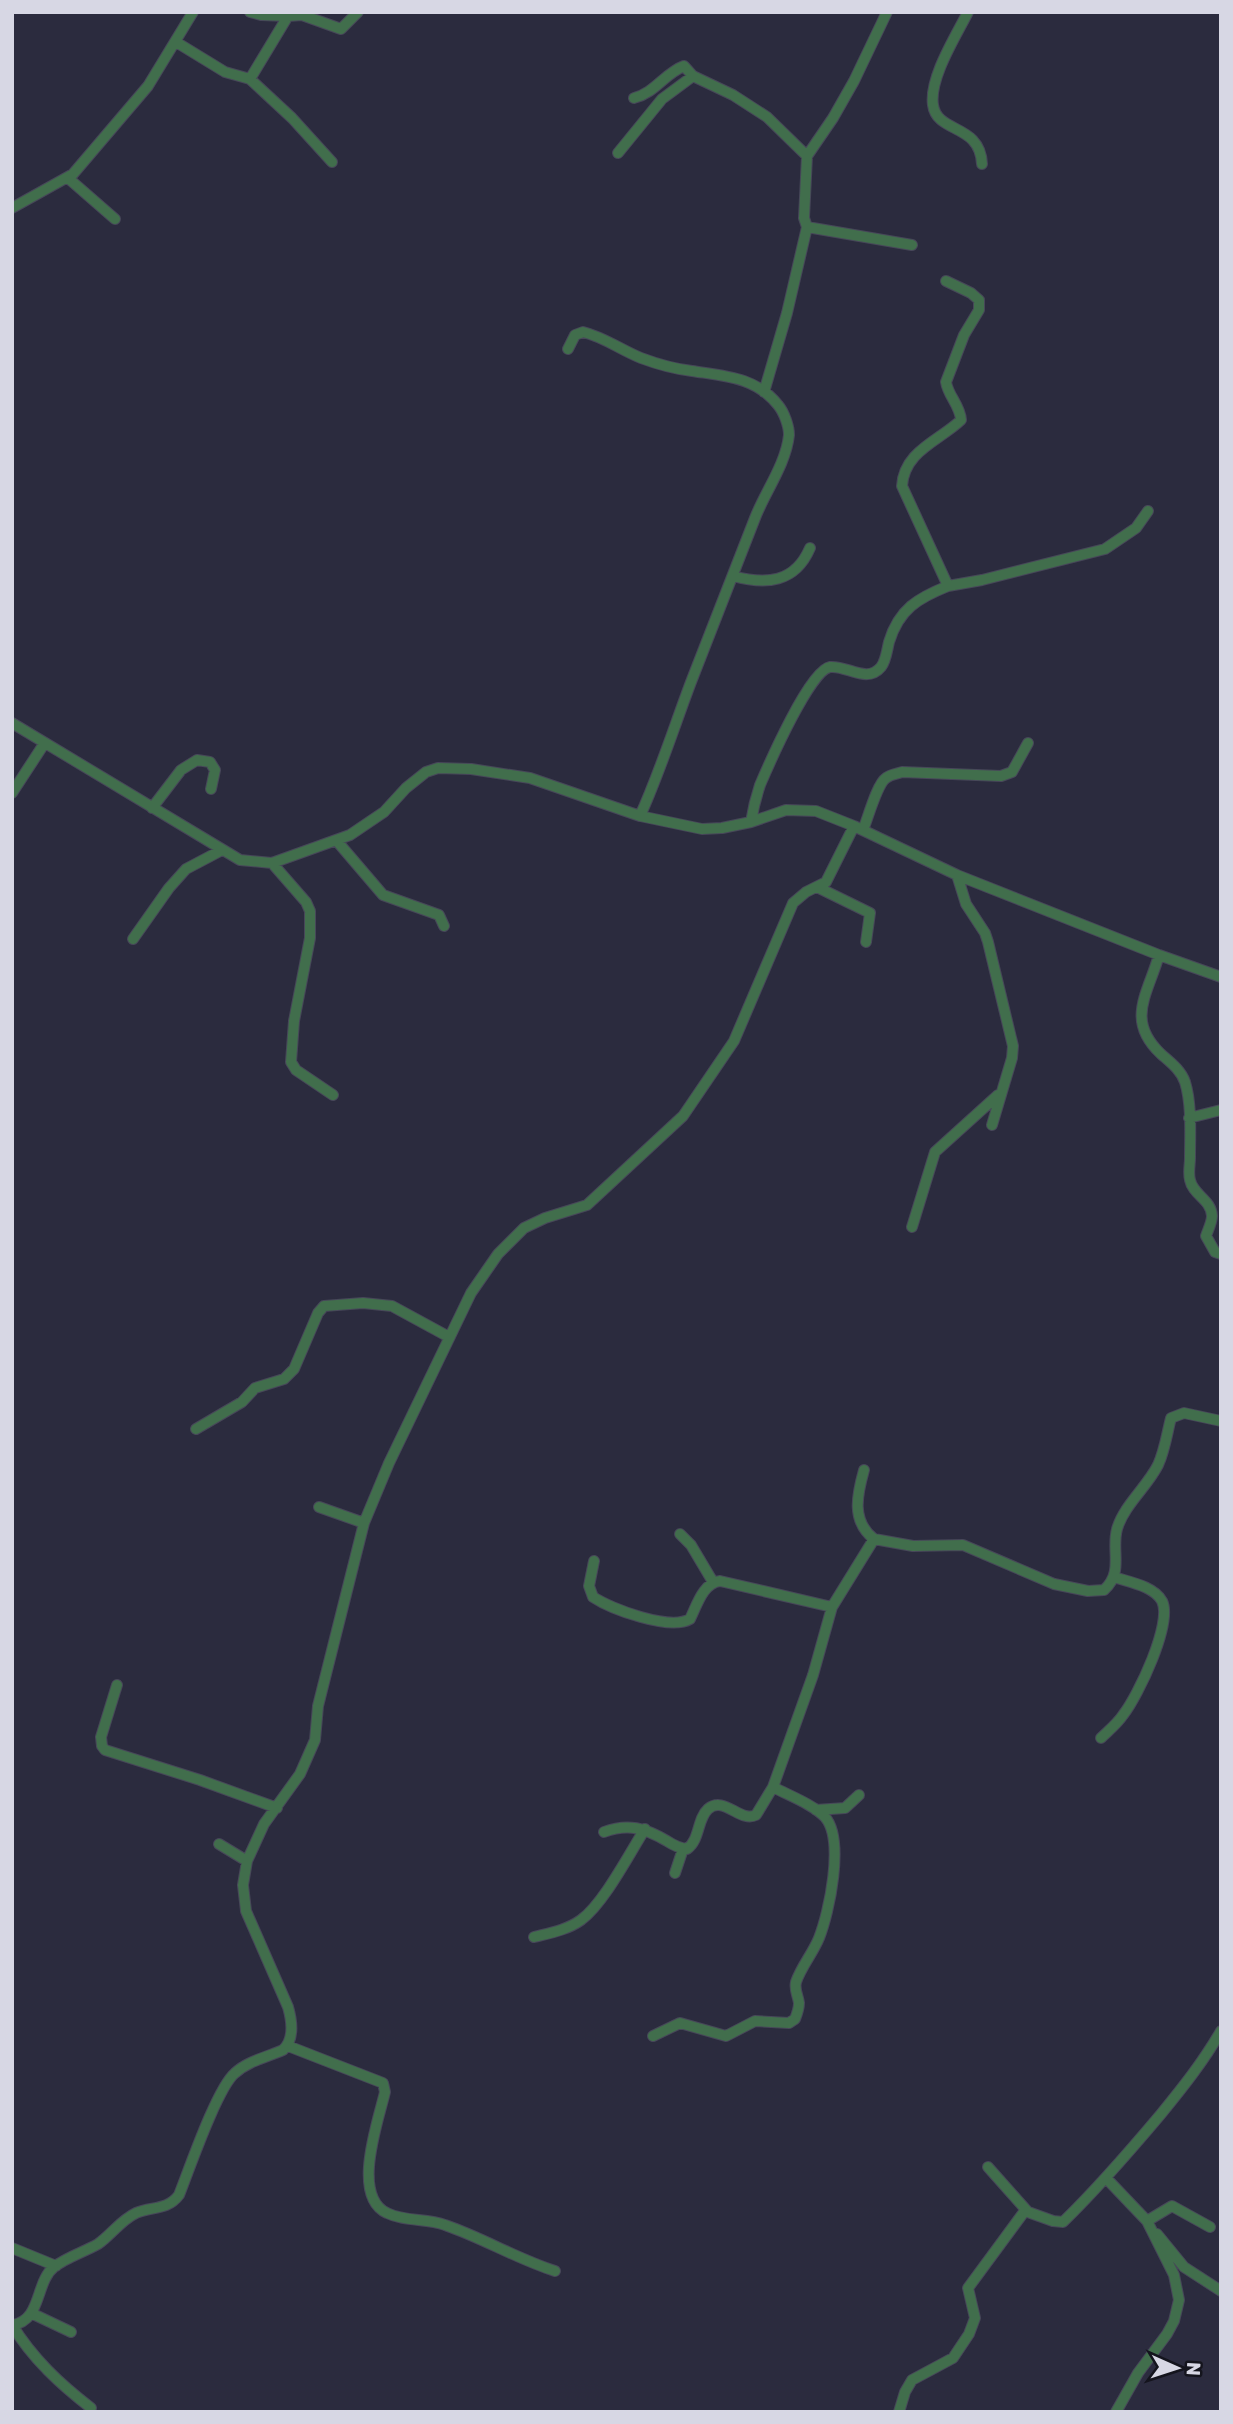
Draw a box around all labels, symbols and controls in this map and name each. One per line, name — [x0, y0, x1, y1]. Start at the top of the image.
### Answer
north arrow — [1142, 2333, 1212, 2403]
text: N — [1182, 2361, 1205, 2376]

